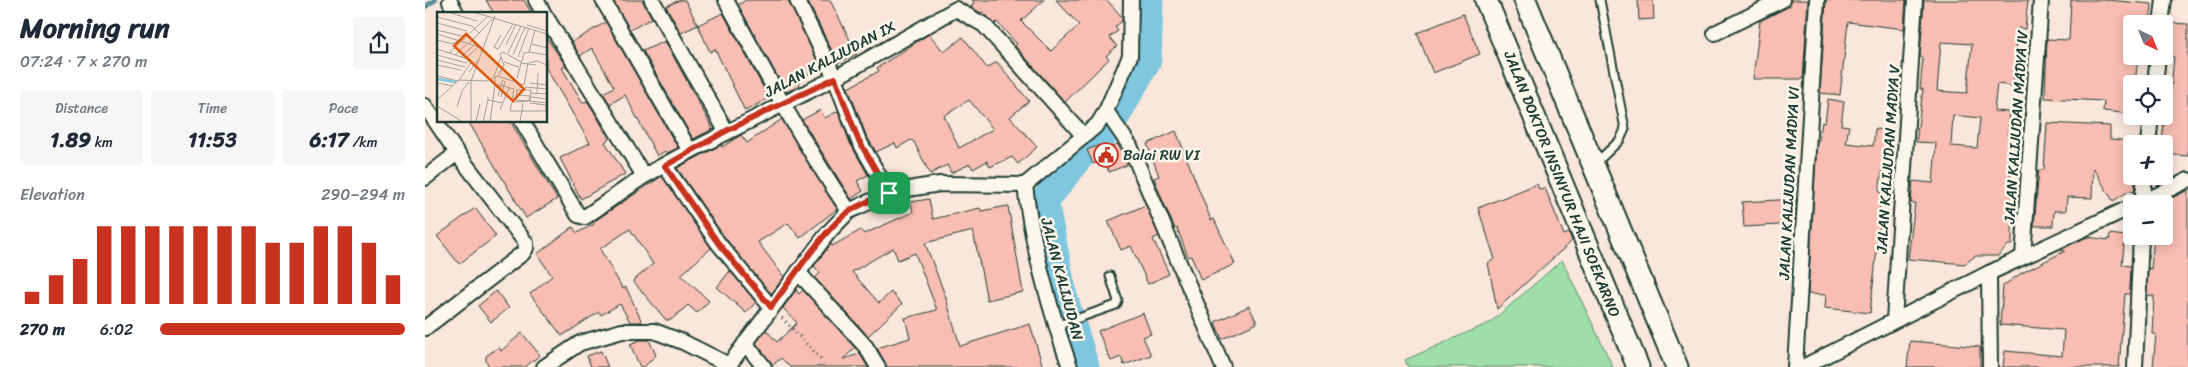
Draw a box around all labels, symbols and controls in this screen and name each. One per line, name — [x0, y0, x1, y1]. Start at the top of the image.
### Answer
text: Morning run — [20, 3, 170, 52]
inset map — [437, 12, 547, 122]
street label: JALAN KALIJUDAN IX — [759, 13, 900, 105]
north arrow — [2123, 15, 2173, 65]
map controls — [2123, 15, 2173, 245]
button: share — [353, 17, 405, 69]
street label: JALAN KALIJUDAN MADYA IV — [1996, 28, 2036, 225]
street label: JALAN DOKTOR INSINYUR HAJI SOEKARNO — [1496, 46, 1628, 321]
text: 07:24 · 7 × 270 m — [20, 47, 147, 76]
street label: JALAN KALIJUDAN MADYA V — [1868, 63, 1908, 255]
button: locate — [2123, 75, 2173, 125]
street label: JALAN KALIJUDAN MADYA VI — [1771, 85, 1807, 281]
text: Distance — [55, 96, 108, 121]
text: Time — [198, 96, 227, 121]
text: Pace — [329, 96, 358, 121]
text: 1.89 — [50, 121, 91, 159]
text: 11:53 — [188, 121, 237, 159]
text: 6:17 — [309, 121, 349, 159]
text: km — [91, 130, 113, 155]
text: /km — [349, 130, 378, 155]
button: + — [2123, 135, 2173, 185]
public building icon: Balai RW VI — [1093, 142, 1119, 168]
place label: Balai RW VI — [1123, 142, 1201, 168]
pin — [868, 172, 910, 214]
icon: arrive — [875, 179, 903, 207]
text: Elevation — [20, 180, 85, 209]
text: 290–294 m — [321, 180, 405, 209]
button: − — [2123, 195, 2173, 245]
street label: JALAN KALIJUDAN — [1033, 214, 1091, 344]
text: 270 m — [20, 315, 65, 344]
text: 6:02 — [100, 315, 133, 344]

